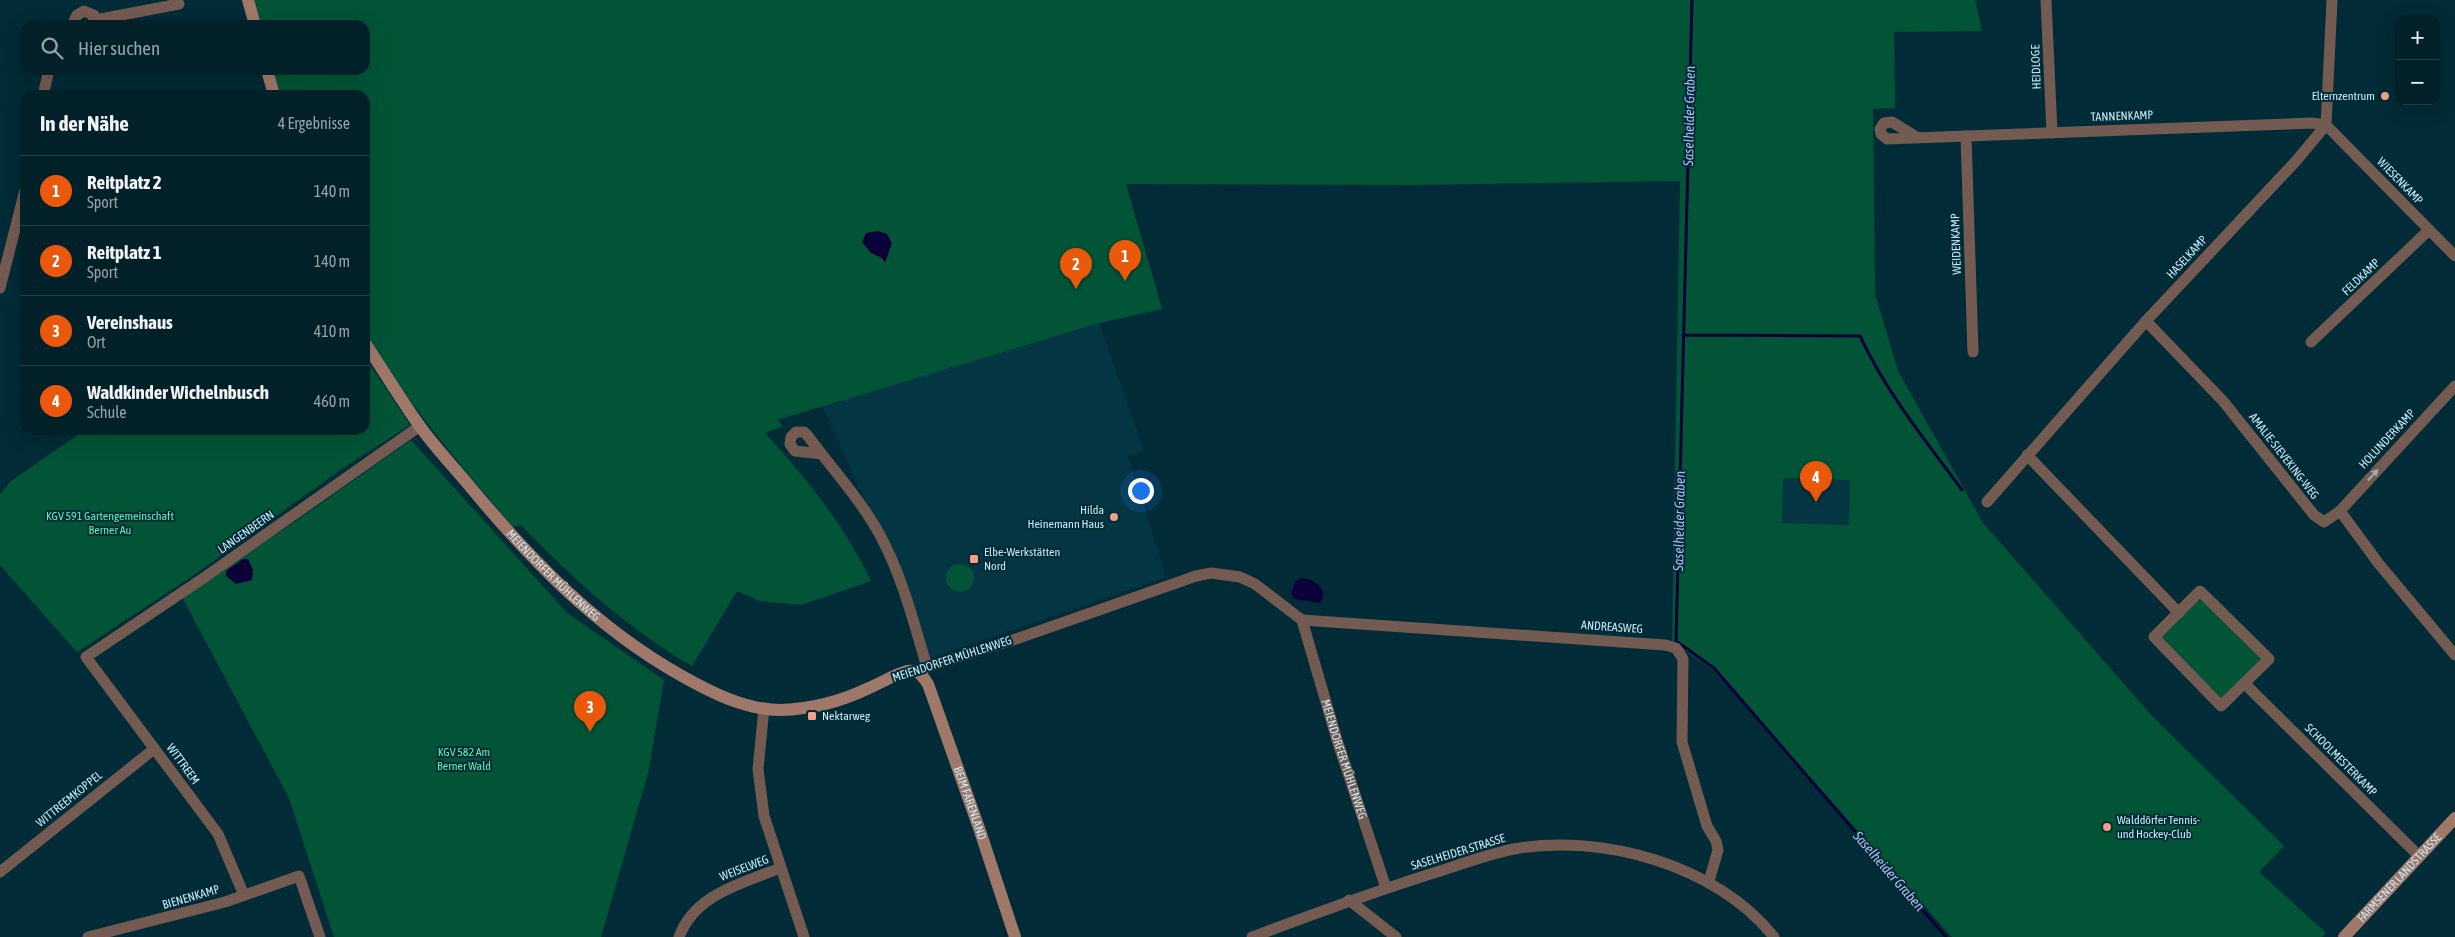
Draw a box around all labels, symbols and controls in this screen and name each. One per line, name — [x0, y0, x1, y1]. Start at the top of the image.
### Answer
map controls — [2395, 15, 2440, 105]
button: + — [2395, 15, 2440, 60]
search box — [20, 20, 370, 75]
icon: search — [38, 34, 66, 62]
text: Hier suchen — [78, 37, 160, 59]
street label: HEIDLOGE — [2028, 44, 2044, 90]
button: − — [2395, 60, 2440, 105]
water label: Saselheider Graben — [1680, 66, 1698, 167]
place label: Elternzentrum — [2312, 89, 2375, 103]
marker: Elternzentrum — [2379, 90, 2391, 102]
street label: TANNENKAMP — [2090, 108, 2154, 124]
text: In der Nähe — [40, 111, 129, 135]
text: 4 Ergebnisse — [278, 114, 350, 132]
street label: WIESENKAMP — [2374, 155, 2426, 207]
text: Reitplatz 2 — [87, 171, 162, 193]
text: 1 — [52, 182, 60, 200]
text: 140 m — [314, 182, 350, 200]
text: Sport — [87, 193, 118, 211]
street label: WEIDENKAMP — [1948, 213, 1964, 275]
street label: HASELKAMP — [2164, 233, 2210, 281]
pin: 1 — [1109, 240, 1141, 281]
text: Reitplatz 1 — [87, 241, 162, 263]
pin: 2 — [1060, 248, 1092, 289]
text: 2 — [52, 252, 60, 270]
text: 140 m — [314, 252, 350, 270]
street label: FELDKAMP — [2339, 256, 2383, 298]
text: Sport — [87, 263, 118, 281]
text: Vereinshaus — [87, 311, 173, 333]
text: 3 — [52, 322, 60, 340]
text: 410 m — [314, 322, 350, 340]
text: Ort — [87, 333, 106, 351]
text: Waldkinder Wichelnbusch — [87, 381, 269, 403]
text: 4 — [52, 392, 60, 410]
text: 460 m — [314, 392, 350, 410]
text: Schule — [87, 403, 126, 421]
street label: HOLUNDERKAMP — [2356, 406, 2418, 472]
street label: AMALIE-SIEVEKING-WEG — [2246, 410, 2322, 502]
pin: 4 — [1800, 461, 1832, 502]
one-way arrow — [2367, 469, 2379, 481]
water label: Saselheider Graben — [1670, 471, 1688, 572]
your location — [1128, 478, 1154, 504]
place label: Hilda Heinemann Haus — [1027, 503, 1104, 531]
street label: LANGENBEERN — [215, 508, 277, 556]
park label: KGV 591 Gartengemeinschaft Berner Au — [46, 509, 174, 537]
marker: Hilda Heinemann Haus — [1108, 511, 1120, 523]
street label: MEIENDORFER MÜHLENWEG — [504, 527, 603, 624]
place label: Elbe-Werkstätten Nord — [984, 545, 1060, 573]
marker: Elbe-Werkstätten Nord — [968, 553, 980, 565]
street label: ANDREASWEG — [1581, 618, 1643, 636]
street label: MEIENDORFER MÜHLENWEG — [890, 633, 1014, 685]
pin: 3 — [574, 691, 606, 732]
street label: MEIENDORFER MÜHLENWEG — [1318, 698, 1370, 821]
place label: Nektarweg — [822, 709, 871, 723]
marker: Nektarweg — [806, 710, 818, 722]
street label: SCHOOLMESTERKAMP — [2302, 721, 2380, 799]
street label: WITTREEM — [164, 741, 202, 787]
park label: KGV 582 Am Berner Wald — [437, 745, 491, 773]
street label: BEIM FARENLAND — [951, 765, 990, 842]
street label: WITTREEMKOPPEL — [33, 768, 105, 830]
place label: Walddörfer Tennis- und Hockey-Club — [2117, 813, 2200, 841]
marker: Walddörfer Tennis- und Hockey-Club — [2101, 821, 2113, 833]
water label: Saselheider Graben — [1849, 827, 1928, 914]
street label: FARMSENER LANDSTRASSE — [2354, 830, 2444, 925]
street label: SASELHEIDER STRASSE — [1409, 831, 1507, 873]
street label: WEISELWEG — [718, 852, 770, 884]
street label: BIENENKAMP — [161, 882, 221, 912]

